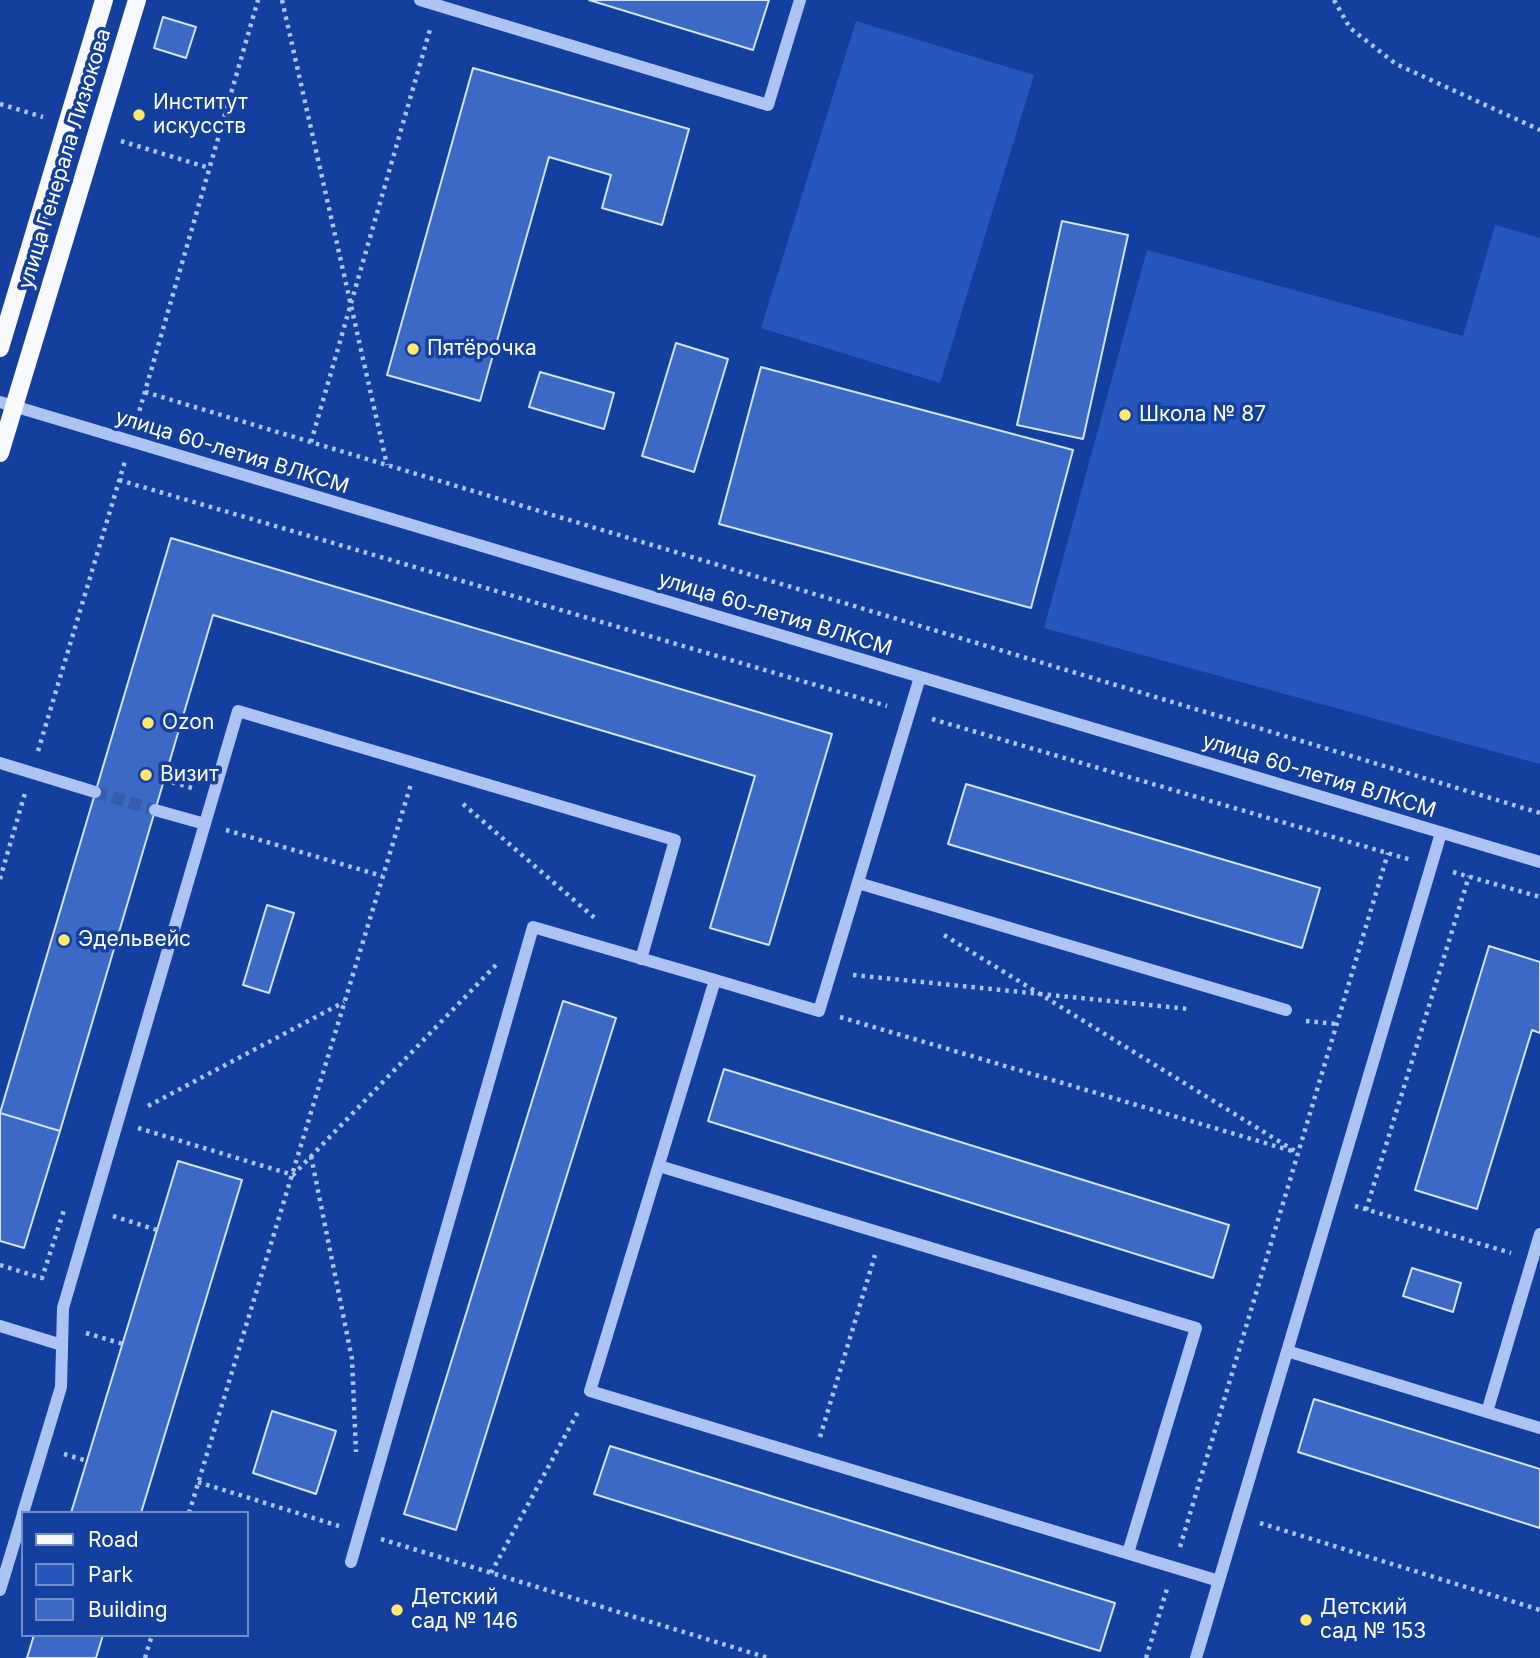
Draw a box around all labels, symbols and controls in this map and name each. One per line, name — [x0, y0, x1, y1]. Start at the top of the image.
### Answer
street label: улица Генерала Лизюкова — [13, 26, 117, 292]
place label: Институт искусств — [153, 90, 248, 140]
marker: Институт искусств — [131, 107, 147, 123]
place label: Пятёрочка — [427, 336, 537, 362]
marker: Пятёрочка — [405, 341, 421, 357]
place label: Школа № 87 — [1139, 402, 1266, 428]
street label: улица 60-летия ВЛКСМ — [112, 404, 352, 500]
marker: Школа № 87 — [1117, 407, 1133, 423]
street label: улица 60-летия ВЛКСМ — [655, 566, 895, 662]
place label: Ozon — [162, 710, 214, 736]
marker: Ozon — [140, 715, 156, 731]
street label: улица 60-летия ВЛКСМ — [1199, 728, 1439, 824]
place label: Визит — [160, 762, 219, 788]
marker: Визит — [138, 767, 154, 783]
place label: Эдельвейс — [78, 927, 191, 953]
marker: Эдельвейс — [56, 932, 72, 948]
legend — [21, 1511, 248, 1637]
text: Road — [88, 1527, 139, 1552]
text: Park — [88, 1562, 133, 1587]
place label: Детский сад № 146 — [411, 1585, 518, 1635]
place label: Детский сад № 153 — [1320, 1595, 1426, 1645]
text: Building — [88, 1597, 168, 1622]
marker: Детский сад № 146 — [389, 1602, 405, 1618]
marker: Детский сад № 153 — [1298, 1612, 1314, 1628]

